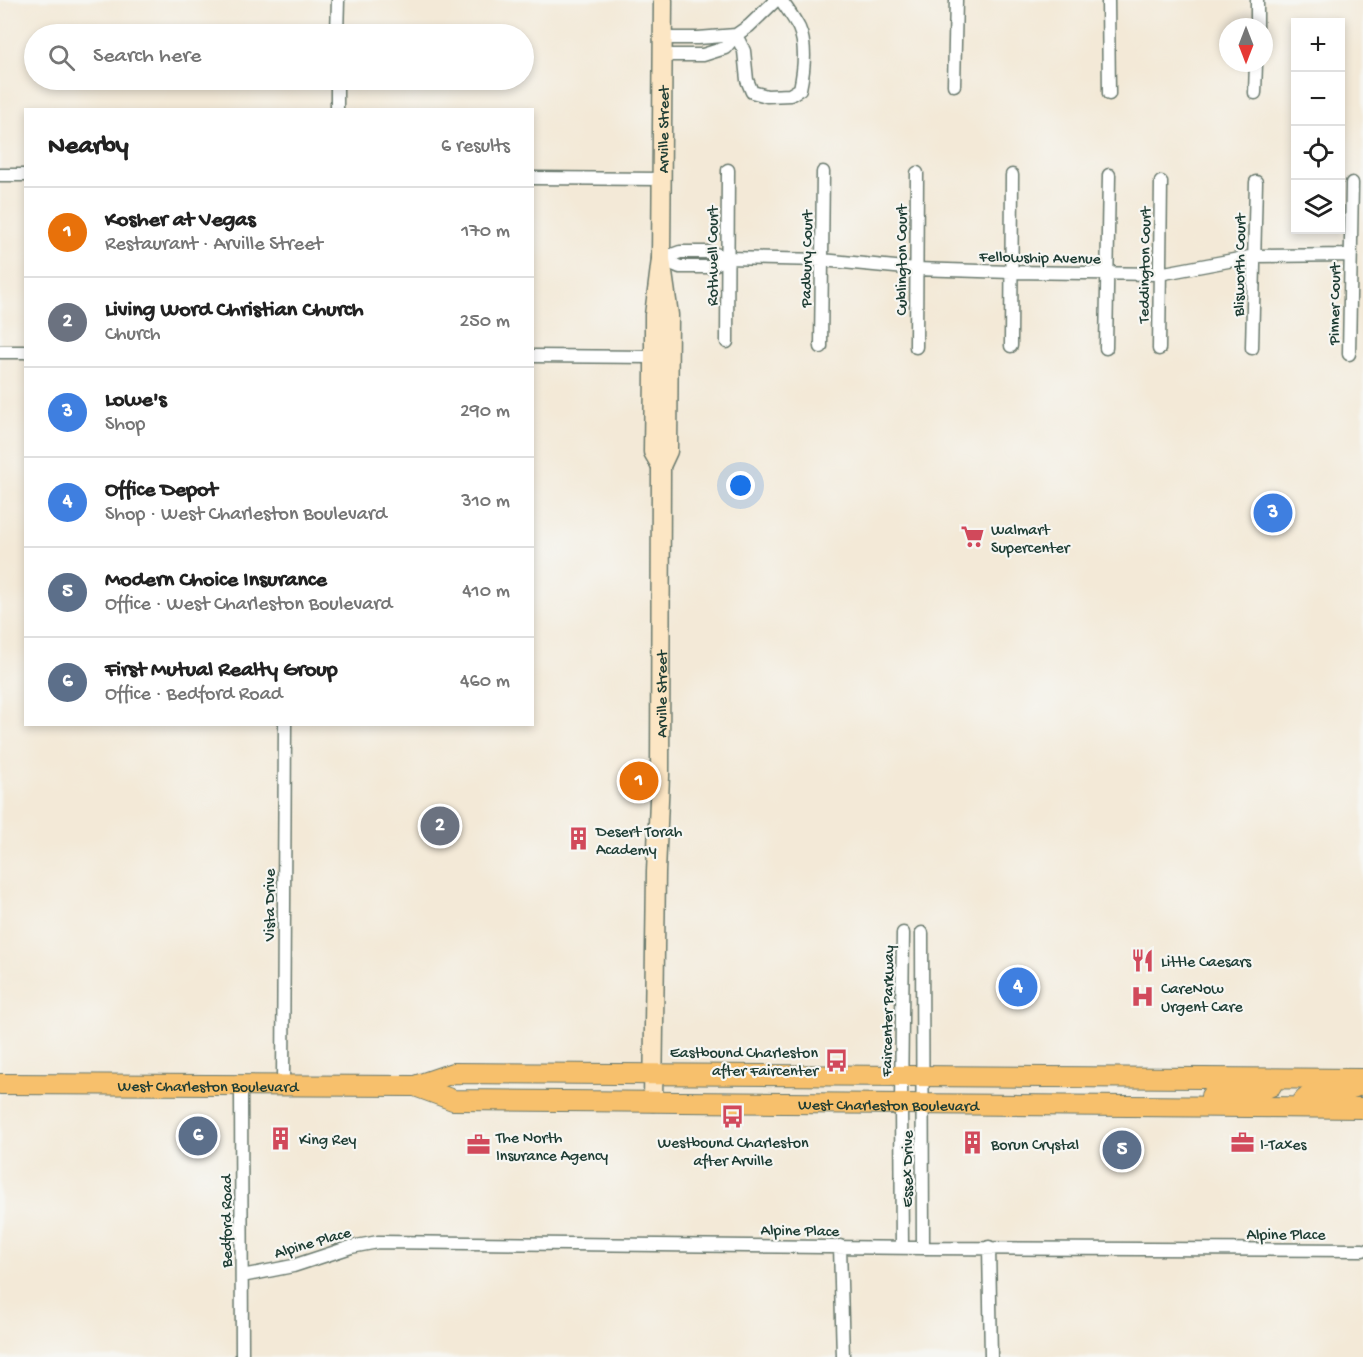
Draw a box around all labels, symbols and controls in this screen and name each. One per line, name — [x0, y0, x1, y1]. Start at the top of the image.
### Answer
north arrow — [1219, 18, 1273, 72]
map controls — [1291, 18, 1345, 234]
button: + — [1291, 18, 1345, 72]
search box — [24, 24, 534, 90]
icon: search — [45, 41, 78, 74]
text: Search here — [93, 44, 201, 70]
button: − — [1291, 72, 1345, 126]
street label: Arville Street — [656, 84, 675, 173]
button: locate — [1291, 126, 1345, 180]
text: Nearby — [48, 132, 129, 163]
text: 6 results — [441, 136, 510, 159]
button: layers — [1291, 180, 1345, 234]
street label: Cublington Court — [894, 203, 913, 316]
street label: Rothwell Court — [705, 205, 724, 306]
street label: Teddington Court — [1136, 205, 1157, 324]
text: Kosher at Vegas — [105, 208, 256, 234]
street label: Padbury Court — [798, 209, 819, 309]
street label: Blisworth Court — [1231, 212, 1252, 318]
text: 1 — [63, 221, 72, 244]
text: 170 m — [461, 221, 510, 244]
text: Restaurant · Arville Street — [105, 234, 323, 257]
street label: Fellowship Avenue — [978, 249, 1102, 270]
street label: Pinner Court — [1326, 261, 1347, 346]
text: Living Word Christian Church — [105, 298, 364, 324]
text: 2 — [63, 311, 72, 334]
text: 250 m — [459, 311, 510, 334]
text: Church — [105, 324, 161, 347]
text: Lowe's — [105, 388, 167, 414]
text: 3 — [62, 401, 73, 424]
text: 290 m — [460, 401, 510, 424]
text: Shop — [105, 414, 145, 437]
your location — [726, 471, 755, 500]
text: Office Depot — [105, 478, 217, 504]
pin: 3 — [1254, 490, 1292, 536]
text: 4 — [63, 491, 72, 514]
text: 310 m — [461, 491, 510, 514]
text: Shop · West Charleston Boulevard — [105, 504, 387, 527]
place label: Walmart Supercenter — [991, 522, 1071, 559]
supermarket icon: Walmart Supercenter — [960, 524, 986, 550]
text: Modern Choice Insurance — [105, 568, 327, 594]
text: 5 — [62, 581, 73, 604]
text: 410 m — [462, 581, 510, 604]
text: Office · West Charleston Boulevard — [105, 594, 392, 617]
street label: Arville Street — [654, 649, 673, 738]
text: First Mutual Realty Group — [105, 658, 337, 684]
text: 6 — [62, 671, 73, 694]
text: 460 m — [460, 671, 510, 694]
text: Office · Bedford Road — [105, 684, 282, 707]
pin: 1 — [620, 758, 658, 804]
pin: 2 — [420, 804, 460, 848]
place label: Desert Torah Academy — [595, 824, 683, 861]
building icon: Desert Torah Academy — [565, 826, 591, 852]
street label: Vista Drive — [262, 868, 281, 942]
street label: Faircenter Parkway — [879, 945, 900, 1078]
restaurant icon: Little Caesars — [1130, 947, 1156, 973]
place label: Little Caesars — [1161, 954, 1252, 973]
pin: 4 — [998, 964, 1038, 1010]
place label: CareNow Urgent Care — [1161, 981, 1243, 1018]
hospital icon: CareNow Urgent Care — [1130, 983, 1156, 1009]
place label: Eastbound Charleston after Faircenter — [670, 1045, 819, 1082]
bus stop icon: Eastbound Charleston after Faircenter — [823, 1047, 849, 1073]
street label: West Charleston Boulevard — [118, 1079, 300, 1098]
street label: West Charleston Boulevard — [798, 1097, 980, 1118]
bus stop icon: Westbound Charleston after Arville — [720, 1103, 746, 1129]
pin: 6 — [178, 1114, 218, 1158]
building icon: King Rey — [268, 1125, 294, 1151]
pin: 5 — [1102, 1128, 1142, 1172]
place label: The North Insurance Agency — [495, 1130, 608, 1167]
street label: Essex Drive — [900, 1130, 919, 1208]
building icon: Borun Crystal — [960, 1130, 986, 1156]
office icon: I-Taxes — [1229, 1130, 1255, 1156]
place label: King Rey — [299, 1132, 356, 1151]
office icon: The North Insurance Agency — [465, 1132, 491, 1158]
place label: Westbound Charleston after Arville — [657, 1135, 809, 1172]
place label: Borun Crystal — [990, 1137, 1079, 1156]
place label: I-Taxes — [1260, 1137, 1308, 1156]
street label: Bedford Road — [219, 1173, 238, 1268]
street label: Alpine Place — [760, 1222, 840, 1243]
street label: Alpine Place — [272, 1224, 354, 1264]
street label: Alpine Place — [1247, 1227, 1326, 1246]

